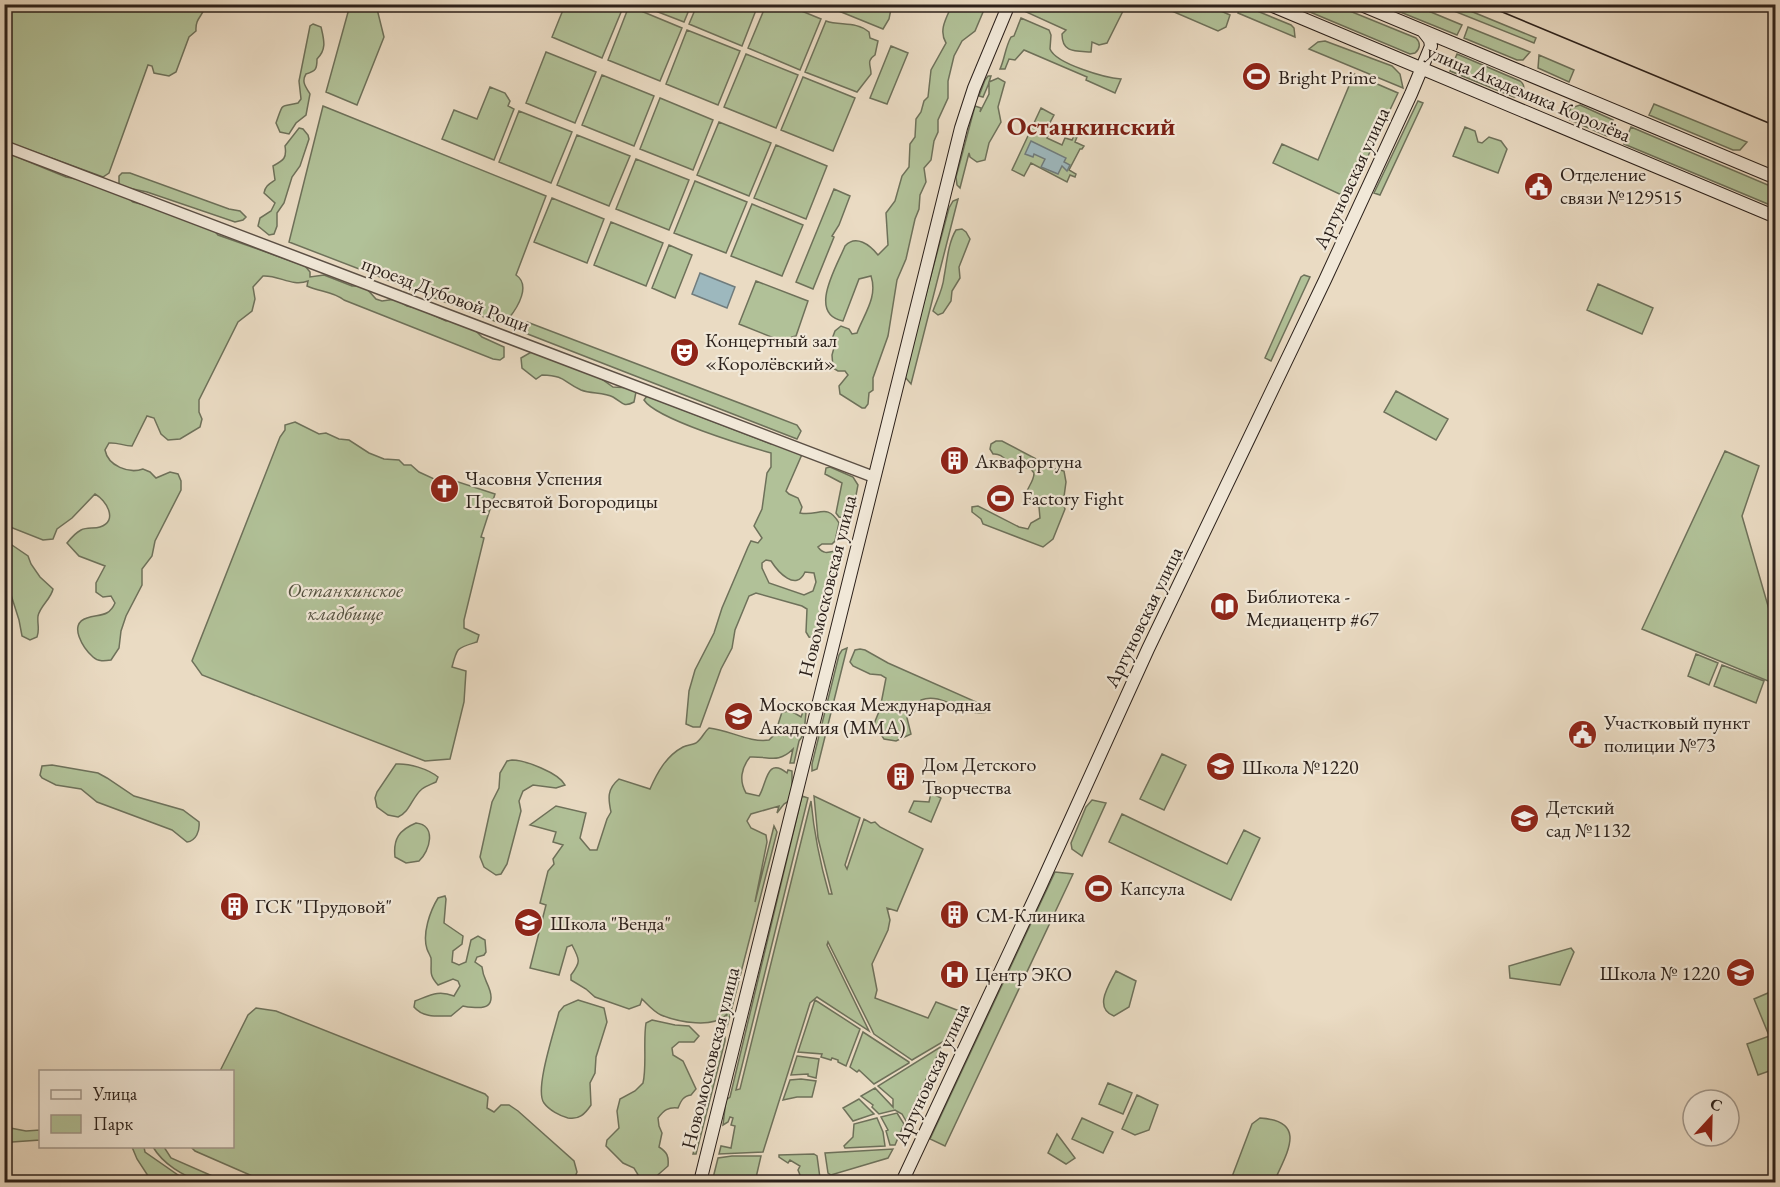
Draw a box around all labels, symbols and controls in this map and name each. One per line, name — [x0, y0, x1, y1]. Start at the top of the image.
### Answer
street label: улица Академика Королёва — [1423, 38, 1635, 148]
sports icon: Bright Prime — [1241, 61, 1273, 93]
place label: Bright Prime — [1278, 64, 1377, 90]
street label: Аргуновская улица — [1306, 103, 1395, 254]
district label: Останкинский — [1007, 109, 1175, 143]
place label: Отделение связи №129515 — [1560, 161, 1682, 210]
public building icon: Отделение связи №129515 — [1523, 170, 1555, 202]
street label: проезд Дубовой Рощи — [358, 250, 534, 338]
place label: Концертный зал «Королёвский» — [705, 327, 838, 376]
theatre icon: Концертный зал «Королёвский» — [668, 336, 700, 368]
building icon: Аквафортуна — [938, 445, 970, 477]
place label: Аквафортуна — [974, 448, 1082, 474]
place label: Часовня Успения Пресвятой Богородицы — [465, 465, 658, 514]
church icon: Часовня Успения Пресвятой Богородицы — [428, 473, 460, 505]
sports icon: Factory Fight — [985, 482, 1017, 514]
place label: Factory Fight — [1022, 485, 1125, 511]
street label: Новомосковская улица — [792, 492, 862, 680]
street label: Аргуновская улица — [1097, 542, 1188, 693]
park label: Останкинское кладбище — [287, 577, 403, 626]
place label: Библиотека - Медиацентр #67 — [1246, 583, 1379, 632]
library icon: Библиотека - Медиацентр #67 — [1209, 591, 1241, 623]
place label: Московская Международная Академия (ММА) — [758, 691, 992, 740]
school or university icon: Московская Международная Академия (ММА) — [722, 700, 754, 732]
place label: Участковый пункт полиции №73 — [1603, 709, 1750, 758]
public building icon: Участковый пункт полиции №73 — [1567, 718, 1599, 750]
place label: Дом Детского Творчества — [922, 751, 1036, 800]
school or university icon: Школа №1220 — [1205, 751, 1237, 783]
place label: Школа №1220 — [1242, 754, 1359, 780]
building icon: Дом Детского Творчества — [885, 760, 917, 792]
place label: Детский сад №1132 — [1546, 794, 1631, 843]
school or university icon: Детский сад №1132 — [1509, 802, 1541, 834]
sports icon: Капсула — [1083, 872, 1115, 904]
place label: Капсула — [1120, 875, 1185, 901]
building icon: ГСК "Прудовой" — [218, 890, 250, 922]
place label: ГСК "Прудовой" — [255, 893, 392, 919]
building icon: СМ-Клиника — [939, 899, 971, 931]
place label: СМ-Клиника — [976, 902, 1085, 928]
school or university icon: Школа "Венда" — [513, 907, 545, 939]
place label: Школа "Венда" — [550, 910, 671, 936]
school or university icon: Школа № 1220 — [1725, 957, 1757, 989]
hospital icon: Центр ЭКО — [938, 958, 970, 990]
place label: Школа № 1220 — [1599, 960, 1720, 986]
place label: Центр ЭКО — [975, 961, 1072, 987]
street label: Новомосковская улица — [675, 964, 745, 1152]
street label: Аргуновская улица — [886, 999, 975, 1150]
legend — [39, 1070, 234, 1148]
text: Улица — [92, 1082, 138, 1105]
north arrow — [1681, 1088, 1741, 1148]
text: С — [1707, 1093, 1726, 1116]
text: Парк — [93, 1112, 133, 1135]

